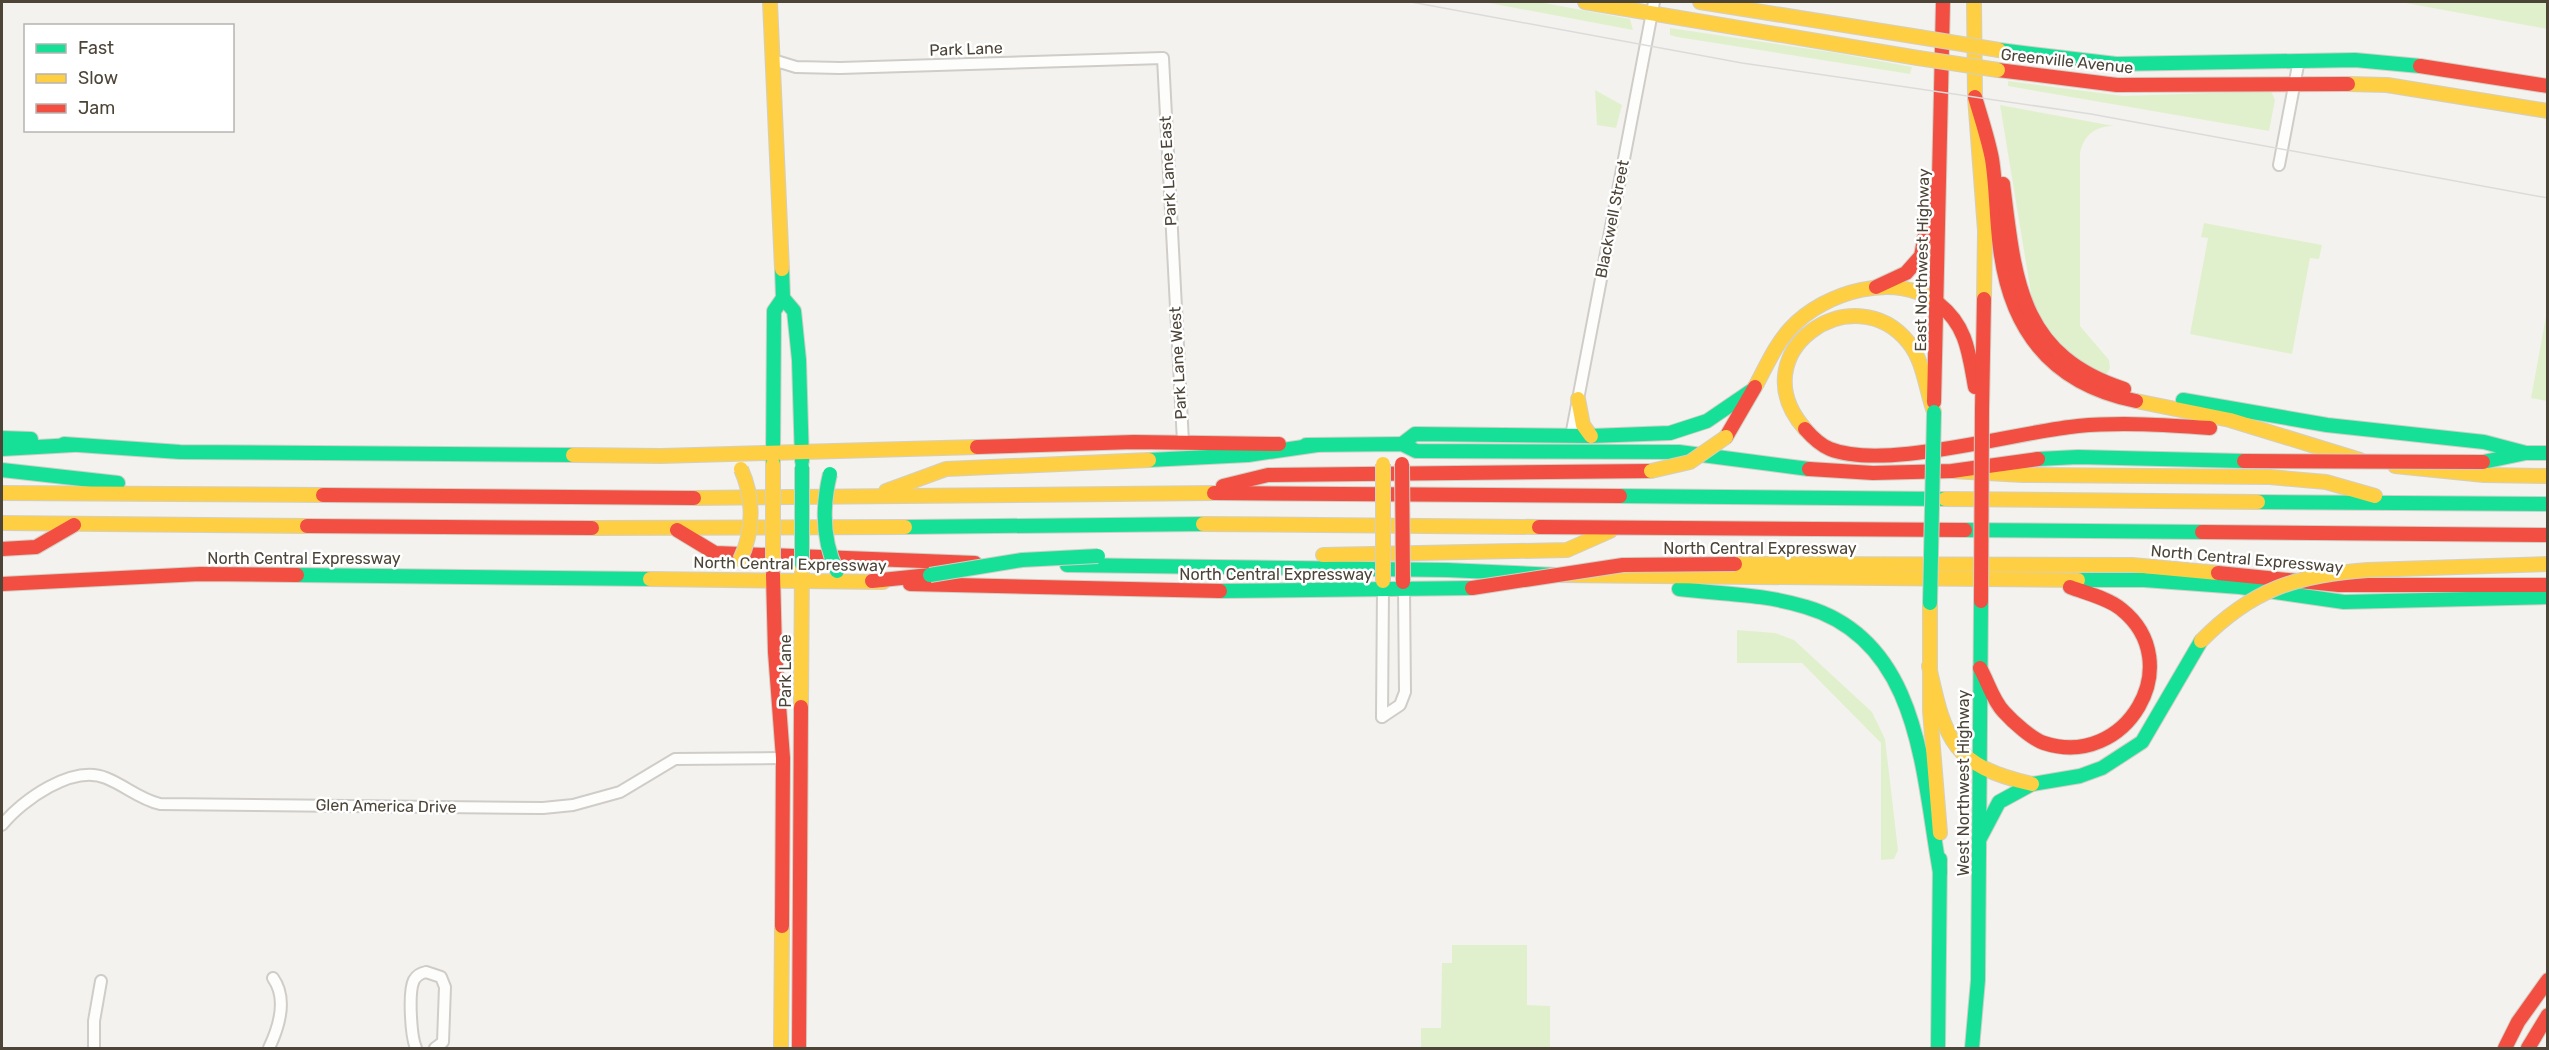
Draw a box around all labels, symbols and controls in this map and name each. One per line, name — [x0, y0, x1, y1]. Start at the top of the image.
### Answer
legend — [24, 24, 234, 132]
text: Fast — [78, 37, 114, 59]
street label: Park Lane — [929, 38, 1003, 60]
street label: Greenville Avenue — [2000, 45, 2134, 77]
text: Slow — [78, 67, 118, 89]
text: Jam — [78, 97, 115, 119]
street label: Park Lane East — [1156, 115, 1180, 227]
street label: Blackwell Street — [1591, 158, 1633, 280]
street label: East Northwest Highway — [1911, 168, 1933, 352]
street label: Park Lane West — [1166, 306, 1190, 420]
street label: North Central Expressway — [1663, 539, 1857, 558]
street label: North Central Expressway — [2150, 541, 2344, 577]
street label: North Central Expressway — [207, 549, 401, 568]
street label: North Central Expressway — [693, 553, 887, 575]
street label: North Central Expressway — [1179, 565, 1373, 584]
street label: Park Lane — [776, 634, 795, 708]
street label: West Northwest Highway — [1954, 690, 1973, 876]
street label: Glen America Drive — [315, 795, 457, 817]

